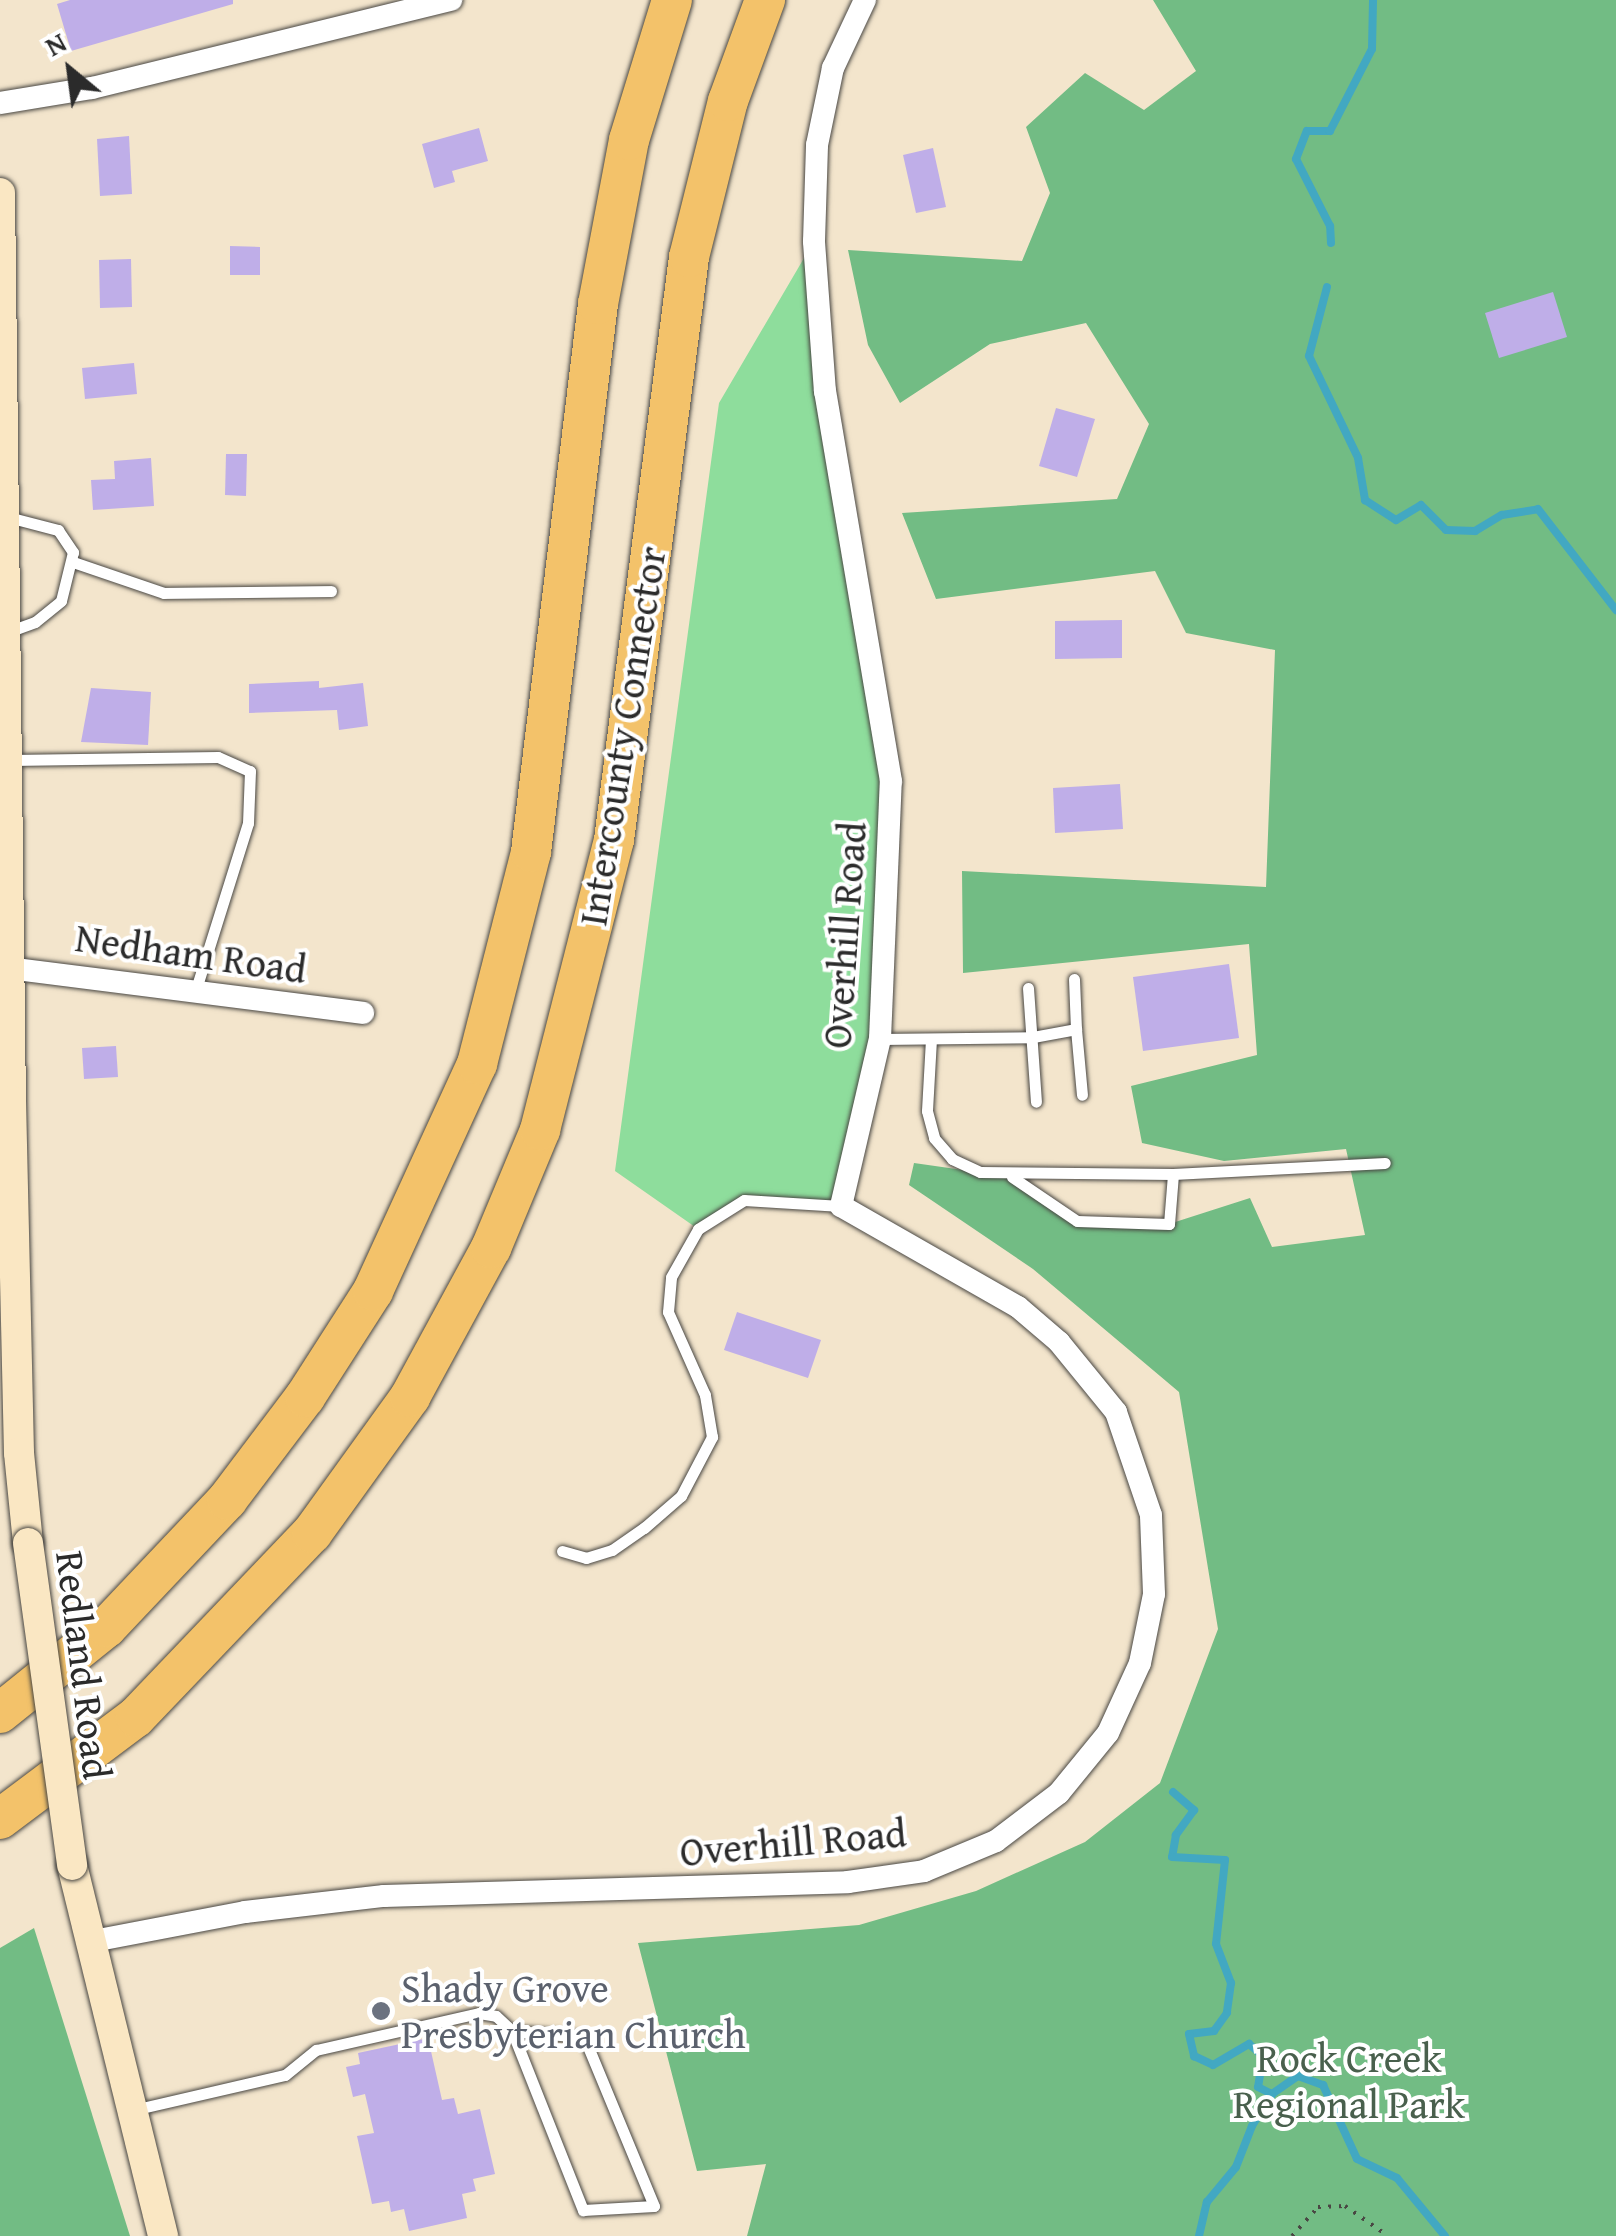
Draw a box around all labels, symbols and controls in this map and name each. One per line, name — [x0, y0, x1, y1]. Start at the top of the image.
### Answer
north arrow — [20, 20, 120, 120]
text: N — [37, 21, 73, 66]
street label: Intercounty Connector — [568, 543, 676, 929]
street label: Overhill Road — [812, 820, 876, 1050]
street label: Nedham Road — [72, 913, 310, 993]
street label: Redland Road — [46, 1548, 122, 1782]
street label: Overhill Road — [678, 1808, 908, 1876]
place label: Shady Grove Presbyterian Church — [401, 1964, 746, 2058]
marker: Shady Grove Presbyterian Church — [370, 2000, 392, 2022]
park label: Rock Creek Regional Park — [1233, 2034, 1465, 2128]

